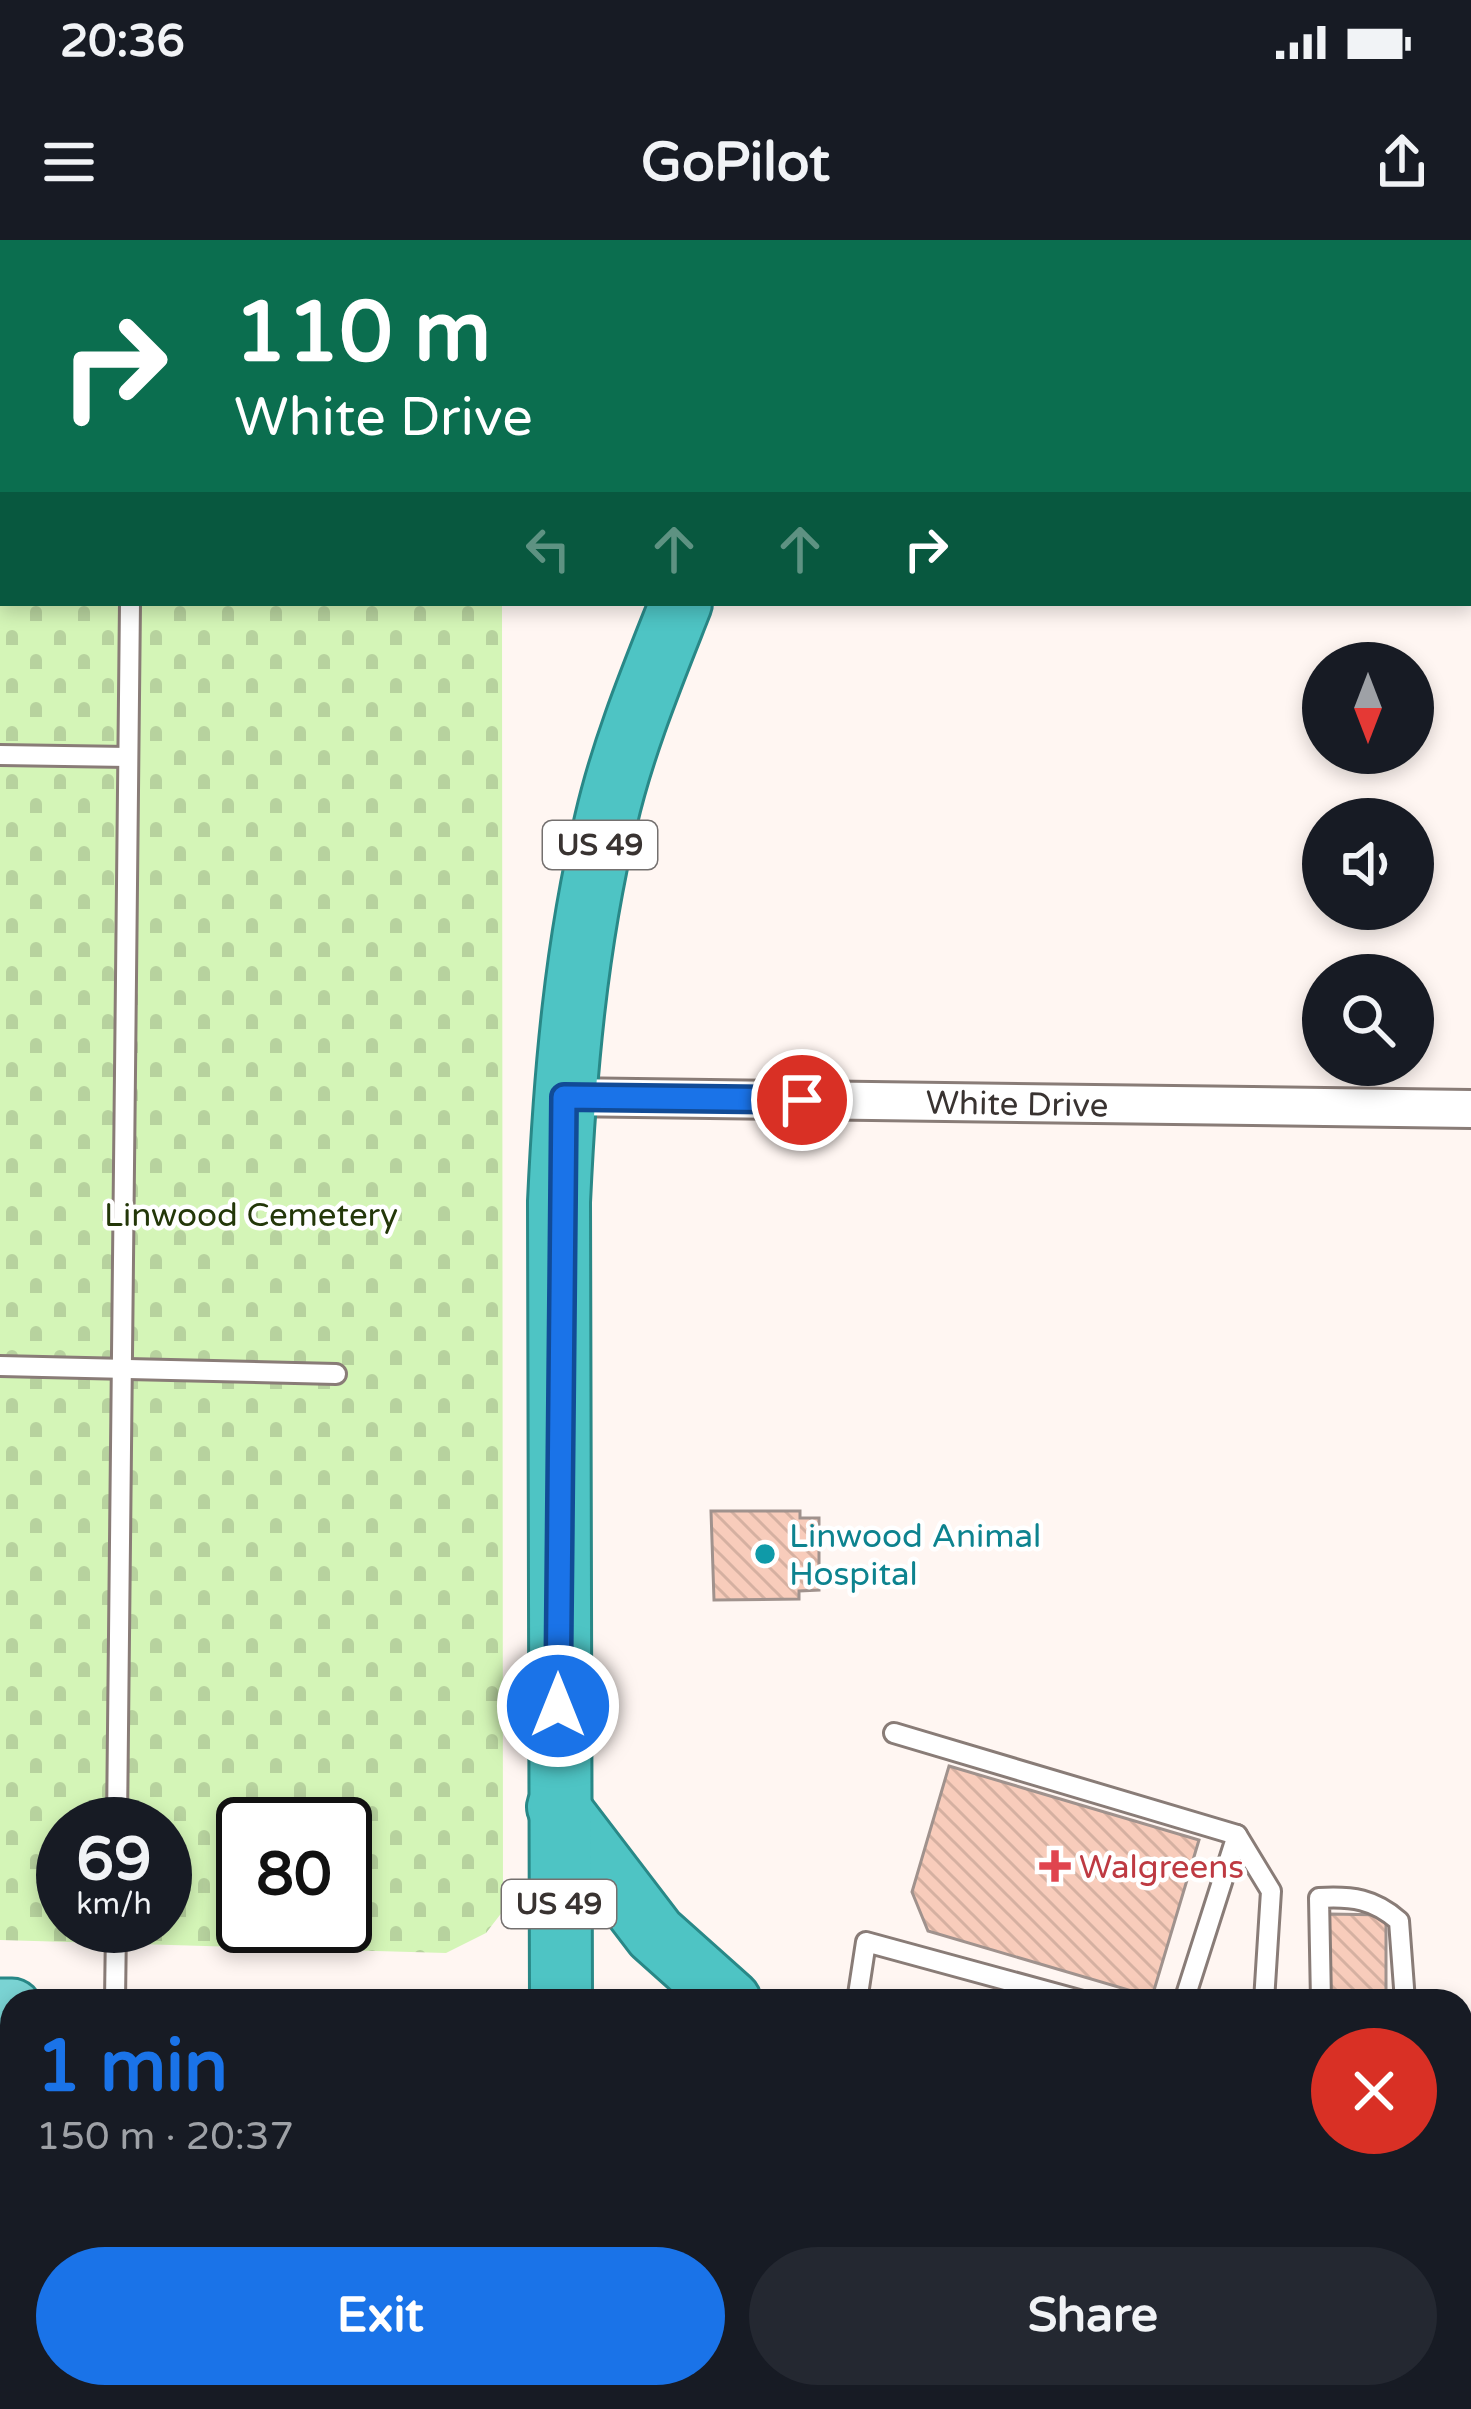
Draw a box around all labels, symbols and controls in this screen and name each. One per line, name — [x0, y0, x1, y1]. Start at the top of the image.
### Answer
text: 20:36 — [60, 15, 185, 69]
icon: menu — [36, 129, 102, 195]
icon: share — [1369, 129, 1435, 195]
text: GoPilot — [641, 130, 830, 195]
text: 110 m — [234, 283, 491, 384]
icon: right — [36, 288, 192, 444]
text: White Drive — [234, 385, 533, 450]
icon: left — [515, 516, 581, 582]
icon: ahead — [641, 516, 707, 582]
icon: ahead — [767, 516, 833, 582]
icon: right — [893, 516, 959, 582]
north arrow — [1302, 642, 1434, 774]
map controls — [1302, 642, 1434, 1086]
button: sound — [1302, 798, 1434, 930]
road number: US 49 — [543, 821, 657, 869]
button: search — [1302, 954, 1434, 1086]
pin — [751, 1049, 853, 1151]
icon: arrive — [769, 1067, 835, 1133]
street label: White Drive — [925, 1083, 1109, 1126]
park label: Linwood Cemetery — [104, 1196, 398, 1235]
place label: Linwood Animal Hospital — [789, 1517, 1041, 1594]
marker: Linwood Animal Hospital — [752, 1541, 778, 1567]
position arrow — [495, 1643, 621, 1769]
speed limit sign: 80 — [216, 1797, 372, 1953]
text: 69 — [76, 1824, 152, 1896]
place label: Walgreens — [1079, 1848, 1244, 1887]
marker: Walgreens — [1042, 1853, 1068, 1879]
road number: US 49 — [502, 1880, 616, 1928]
text: km/h — [76, 1886, 152, 1923]
text: 1 min — [36, 2024, 228, 2111]
button: close — [1311, 2028, 1437, 2154]
text: 150 m · 20:37 — [36, 2113, 294, 2160]
button: Exit — [36, 2247, 725, 2385]
button: Share — [749, 2247, 1437, 2385]

